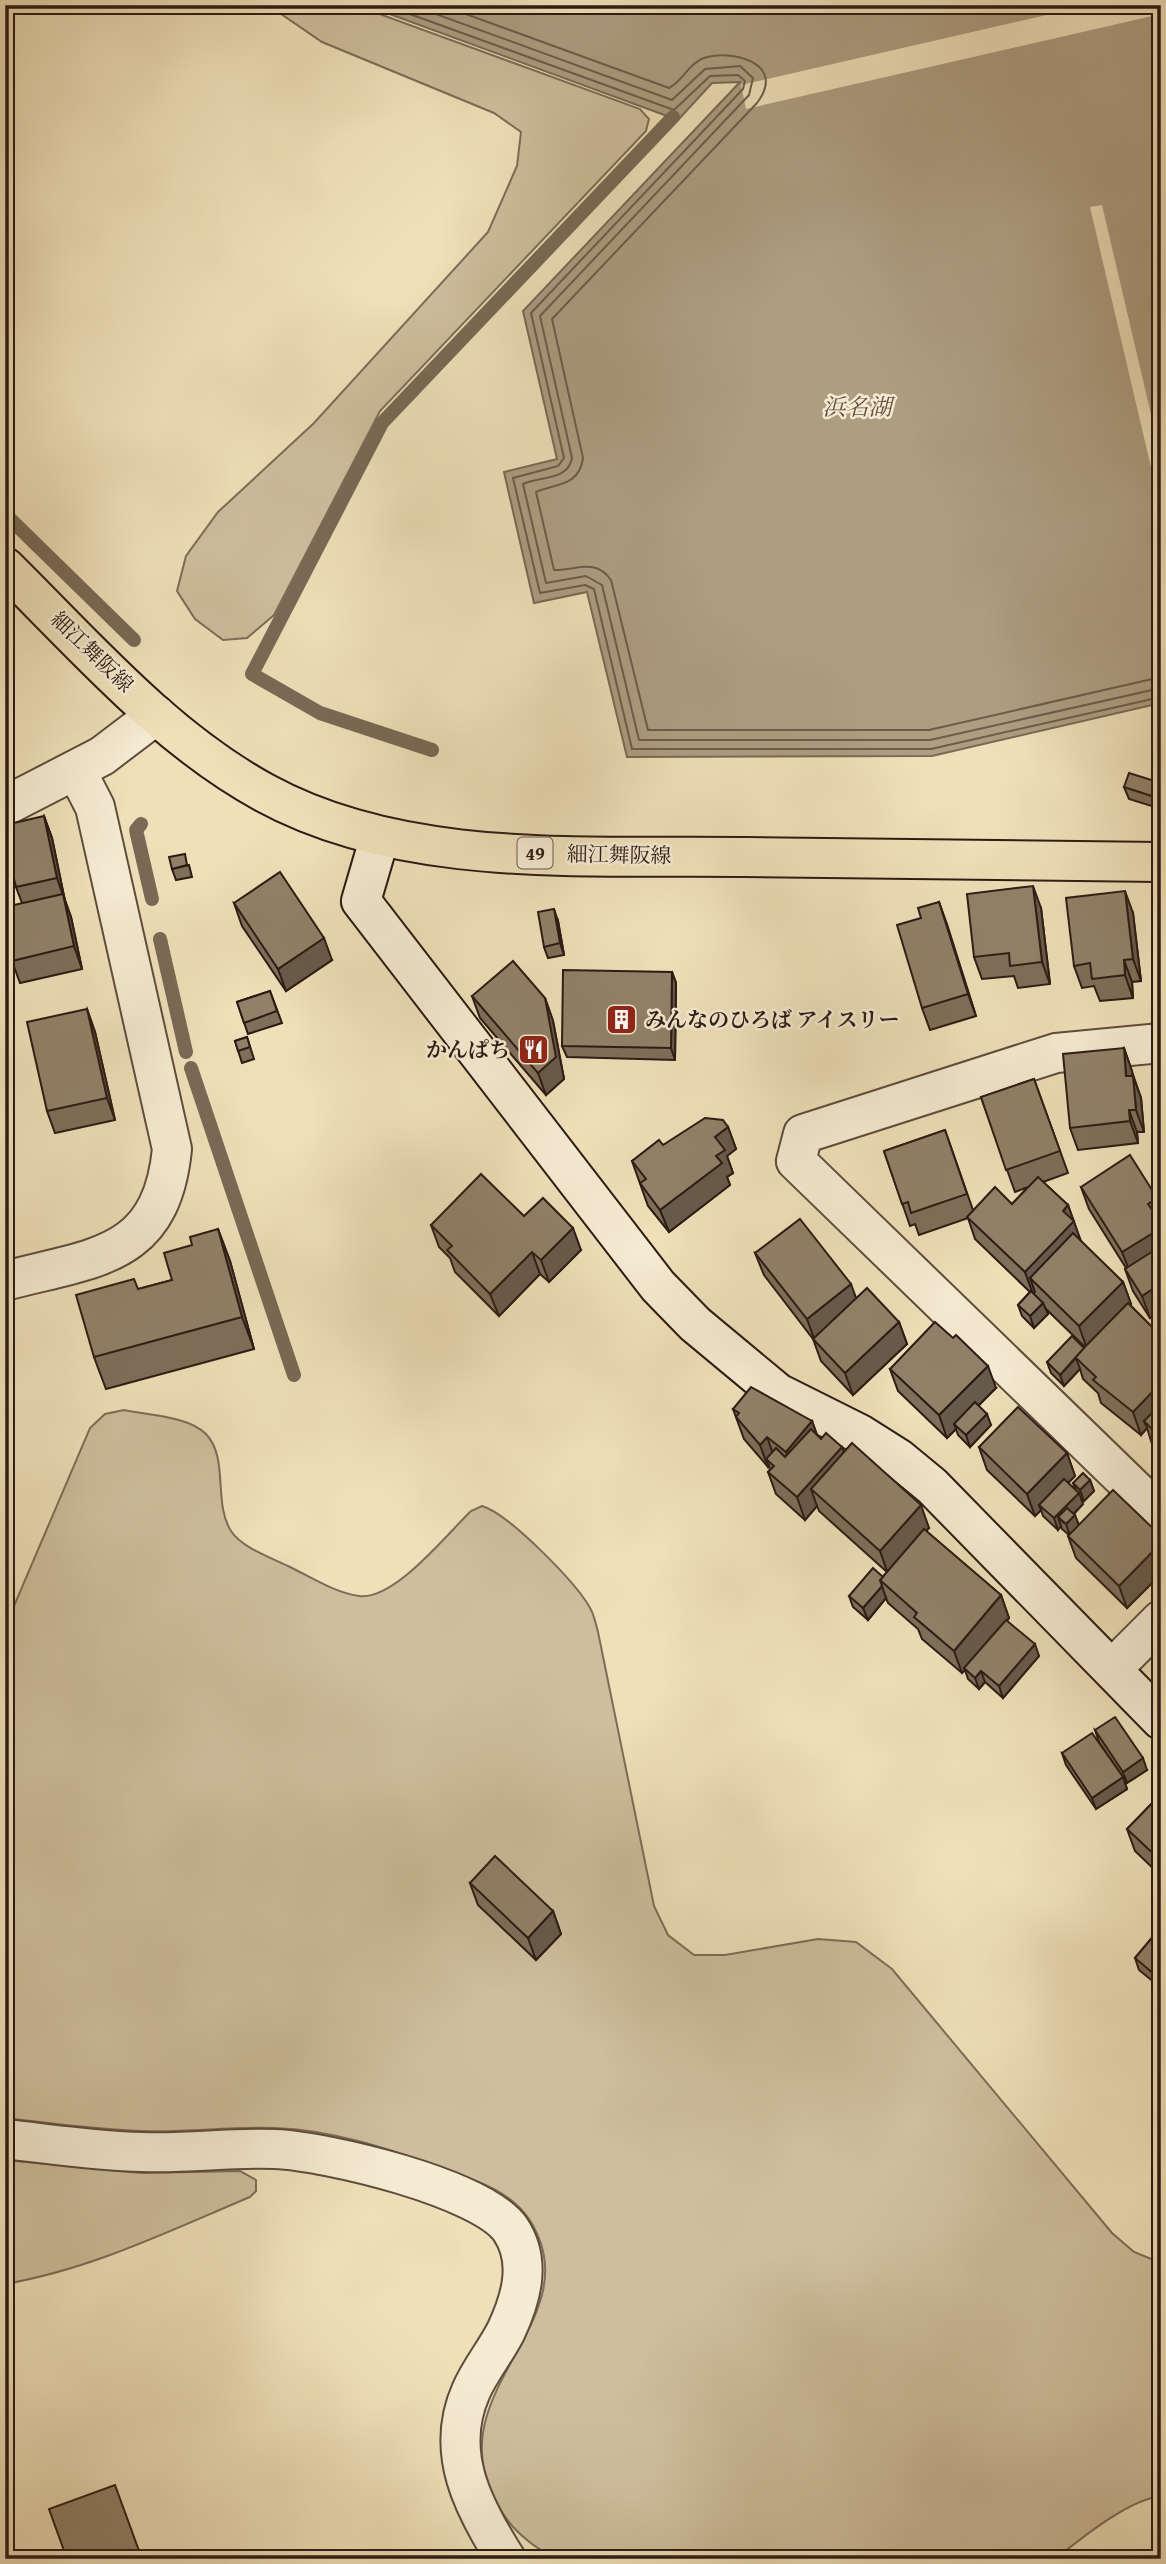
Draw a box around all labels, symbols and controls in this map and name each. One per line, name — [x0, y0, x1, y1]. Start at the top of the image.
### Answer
water label: 浜名湖 — [823, 390, 896, 423]
street label: 細江舞阪線 — [44, 604, 141, 699]
road number: 49 — [518, 838, 552, 868]
street label: 細江舞阪線 — [566, 838, 672, 871]
building icon: みんなのひろば アイスリー — [605, 1003, 639, 1037]
place label: みんなのひろば アイスリー — [645, 1004, 900, 1035]
restaurant icon: かんぱち — [516, 1033, 550, 1067]
place label: かんぱち — [426, 1034, 510, 1065]

